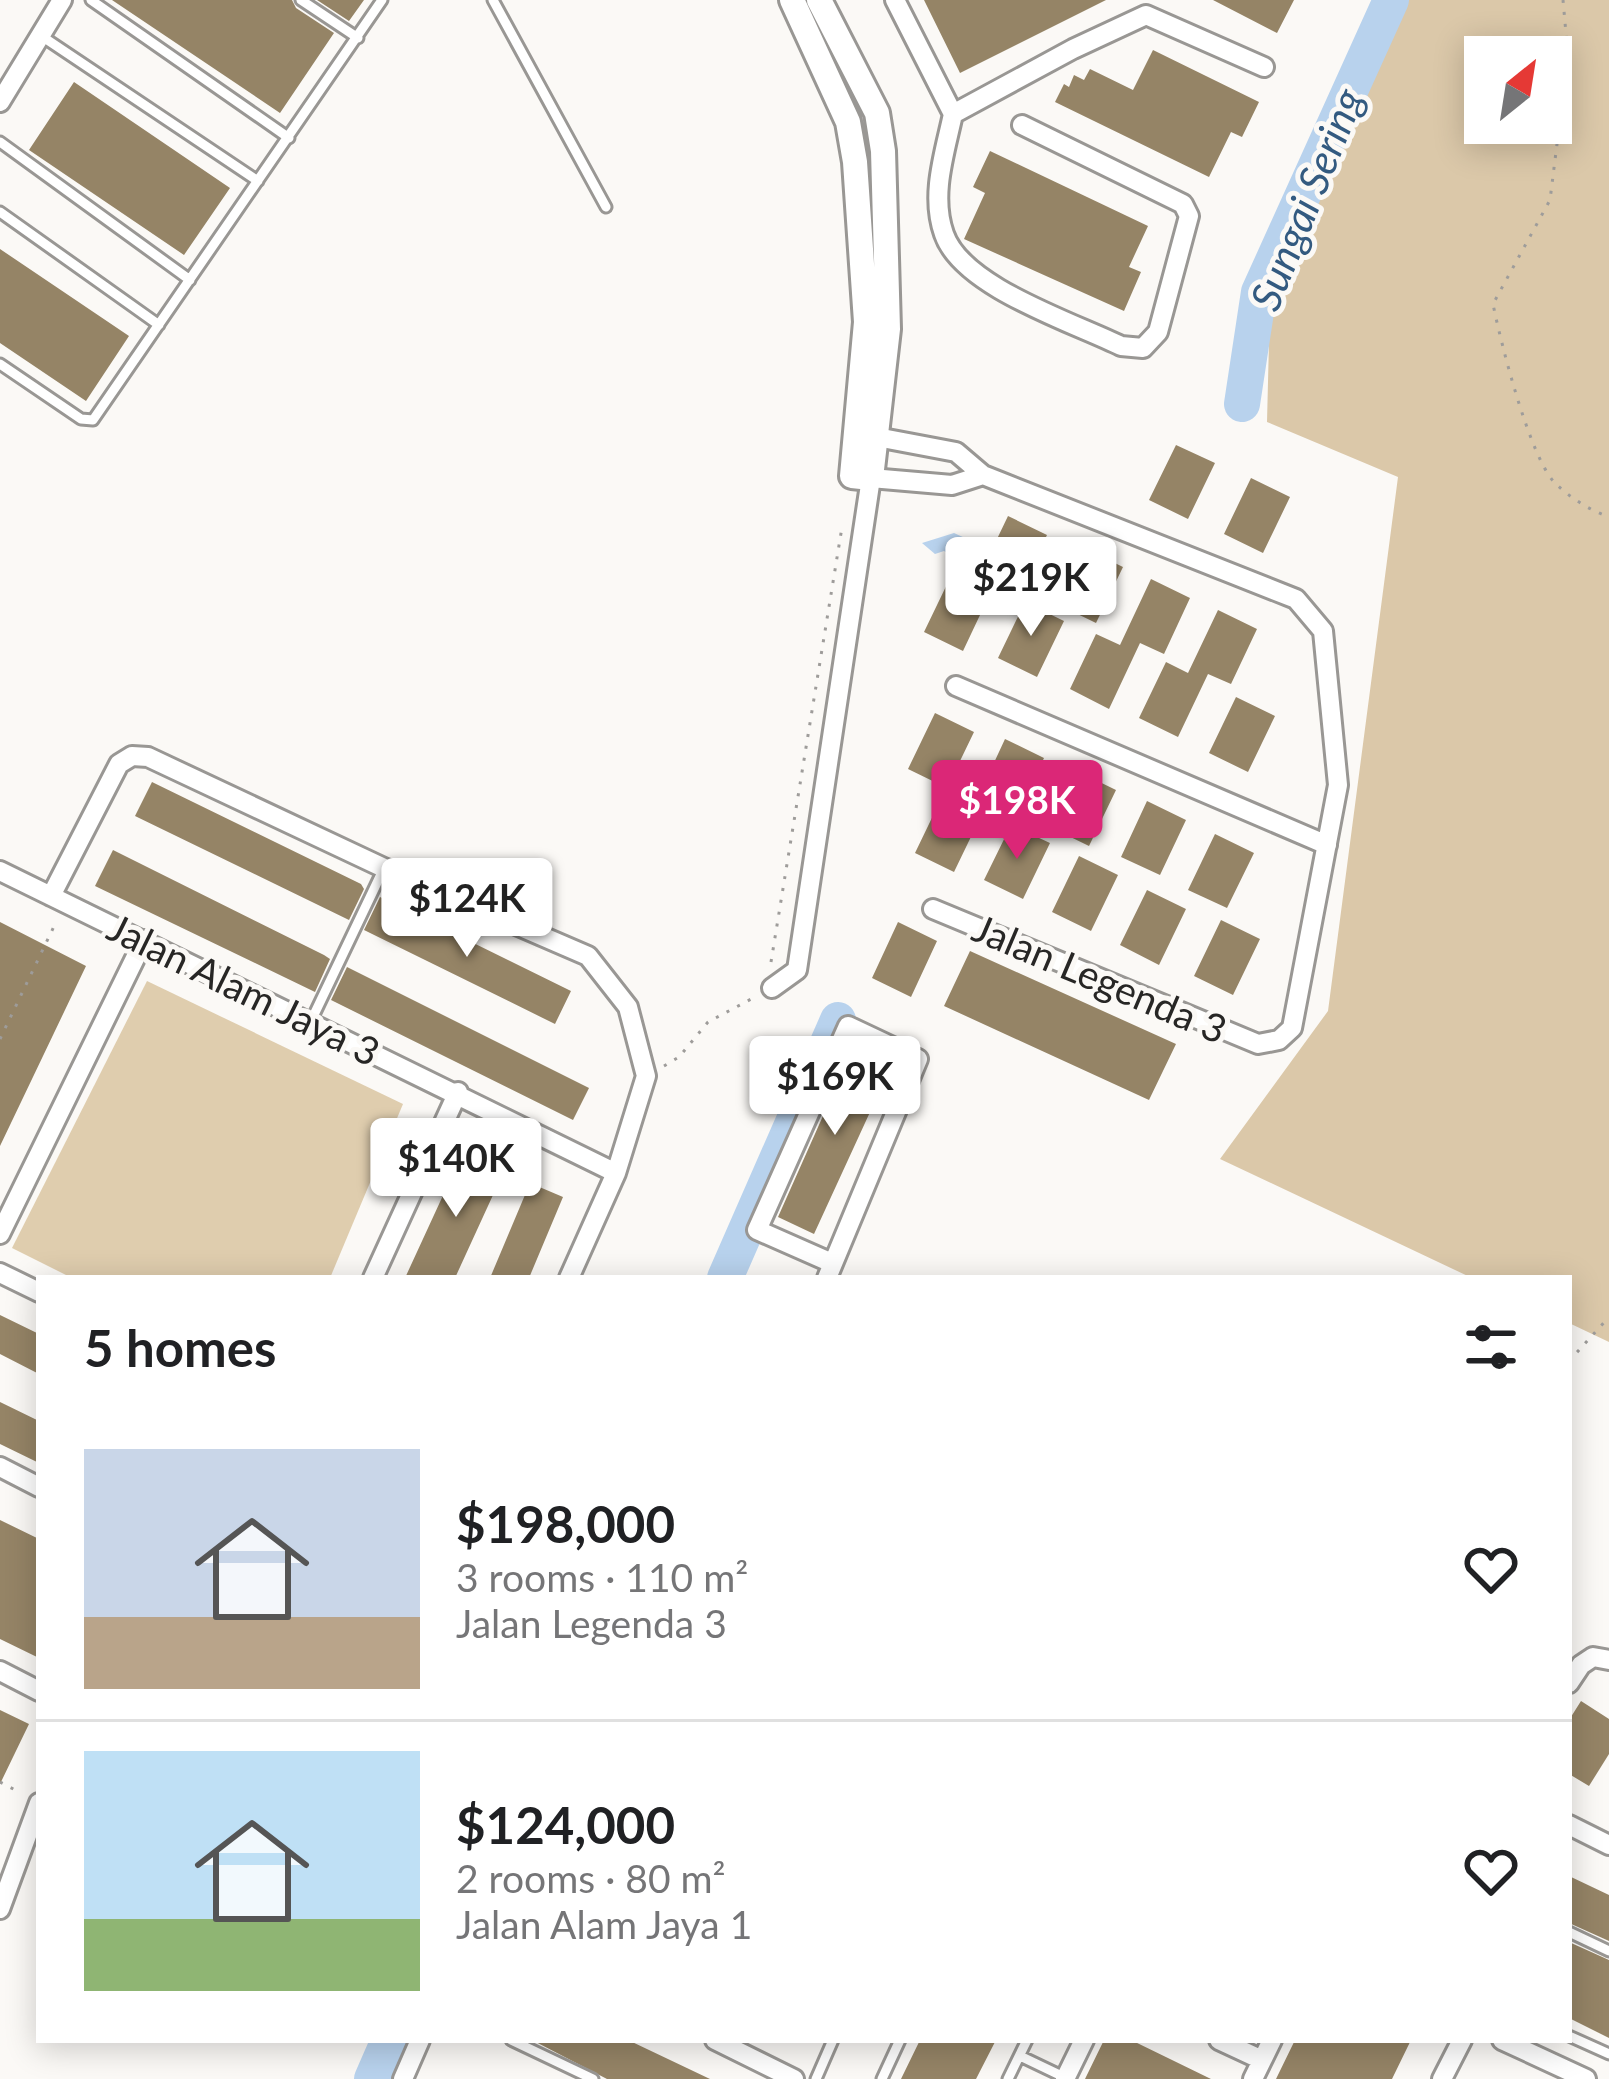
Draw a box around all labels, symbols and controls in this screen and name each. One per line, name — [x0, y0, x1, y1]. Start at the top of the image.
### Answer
north arrow — [1464, 36, 1572, 144]
map controls — [1464, 36, 1572, 144]
water label: Sungai Sering — [1239, 81, 1373, 317]
pin: $219K — [947, 537, 1115, 639]
text: $219K — [972, 553, 1090, 599]
pin: $198K — [933, 760, 1101, 862]
text: $198K — [958, 776, 1076, 822]
pin: $124K — [383, 858, 551, 960]
text: $124K — [408, 874, 526, 920]
street label: Jalan Alam Jaya 3 — [101, 903, 387, 1075]
street label: Jalan Legenda 3 — [966, 904, 1234, 1052]
pin: $169K — [751, 1036, 919, 1138]
text: $169K — [776, 1052, 894, 1098]
pin: $140K — [372, 1118, 540, 1220]
text: $140K — [397, 1134, 515, 1180]
icon: filters — [1458, 1314, 1524, 1380]
text: 5 homes — [84, 1317, 276, 1378]
text: $198,000 — [456, 1493, 675, 1554]
icon: home — [180, 1497, 324, 1641]
icon: heart — [1458, 1536, 1524, 1602]
text: 3 rooms · 110 m² — [456, 1554, 748, 1600]
text: Jalan Legenda 3 — [456, 1600, 727, 1646]
text: $124,000 — [456, 1794, 675, 1855]
icon: home — [180, 1799, 324, 1943]
icon: heart — [1458, 1838, 1524, 1904]
text: 2 rooms · 80 m² — [456, 1855, 726, 1901]
text: Jalan Alam Jaya 1 — [456, 1901, 752, 1947]

